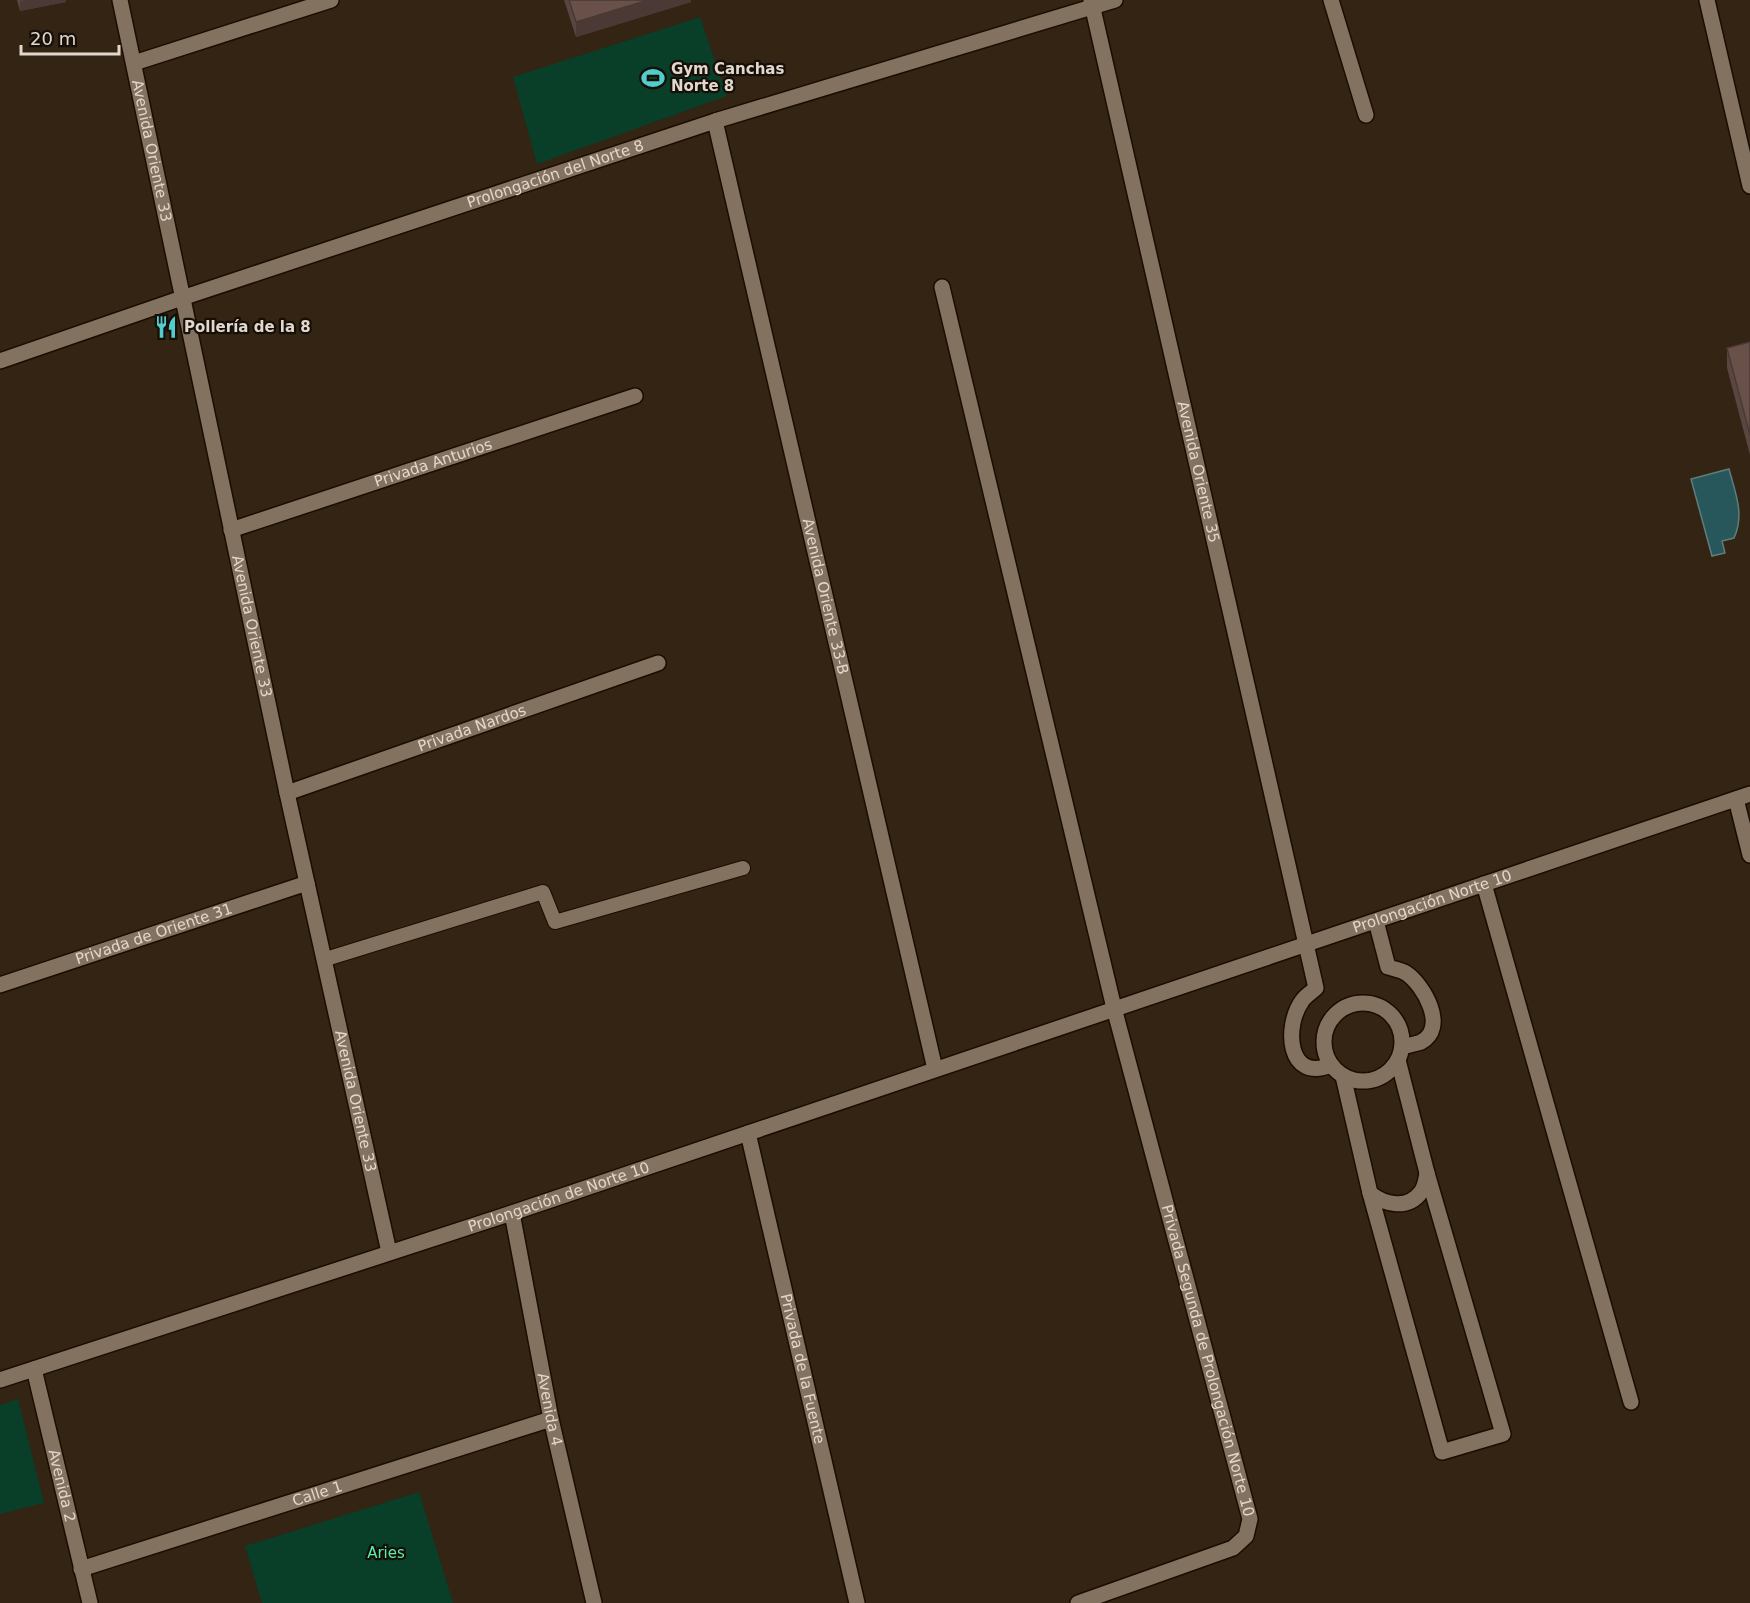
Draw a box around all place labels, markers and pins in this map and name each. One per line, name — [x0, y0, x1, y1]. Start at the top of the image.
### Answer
place label: Gym Canchas Norte 8 — [671, 60, 784, 95]
sports icon: Gym Canchas Norte 8 — [640, 65, 666, 91]
restaurant icon: Pollería de la 8 — [153, 314, 179, 340]
place label: Pollería de la 8 — [184, 318, 311, 336]

